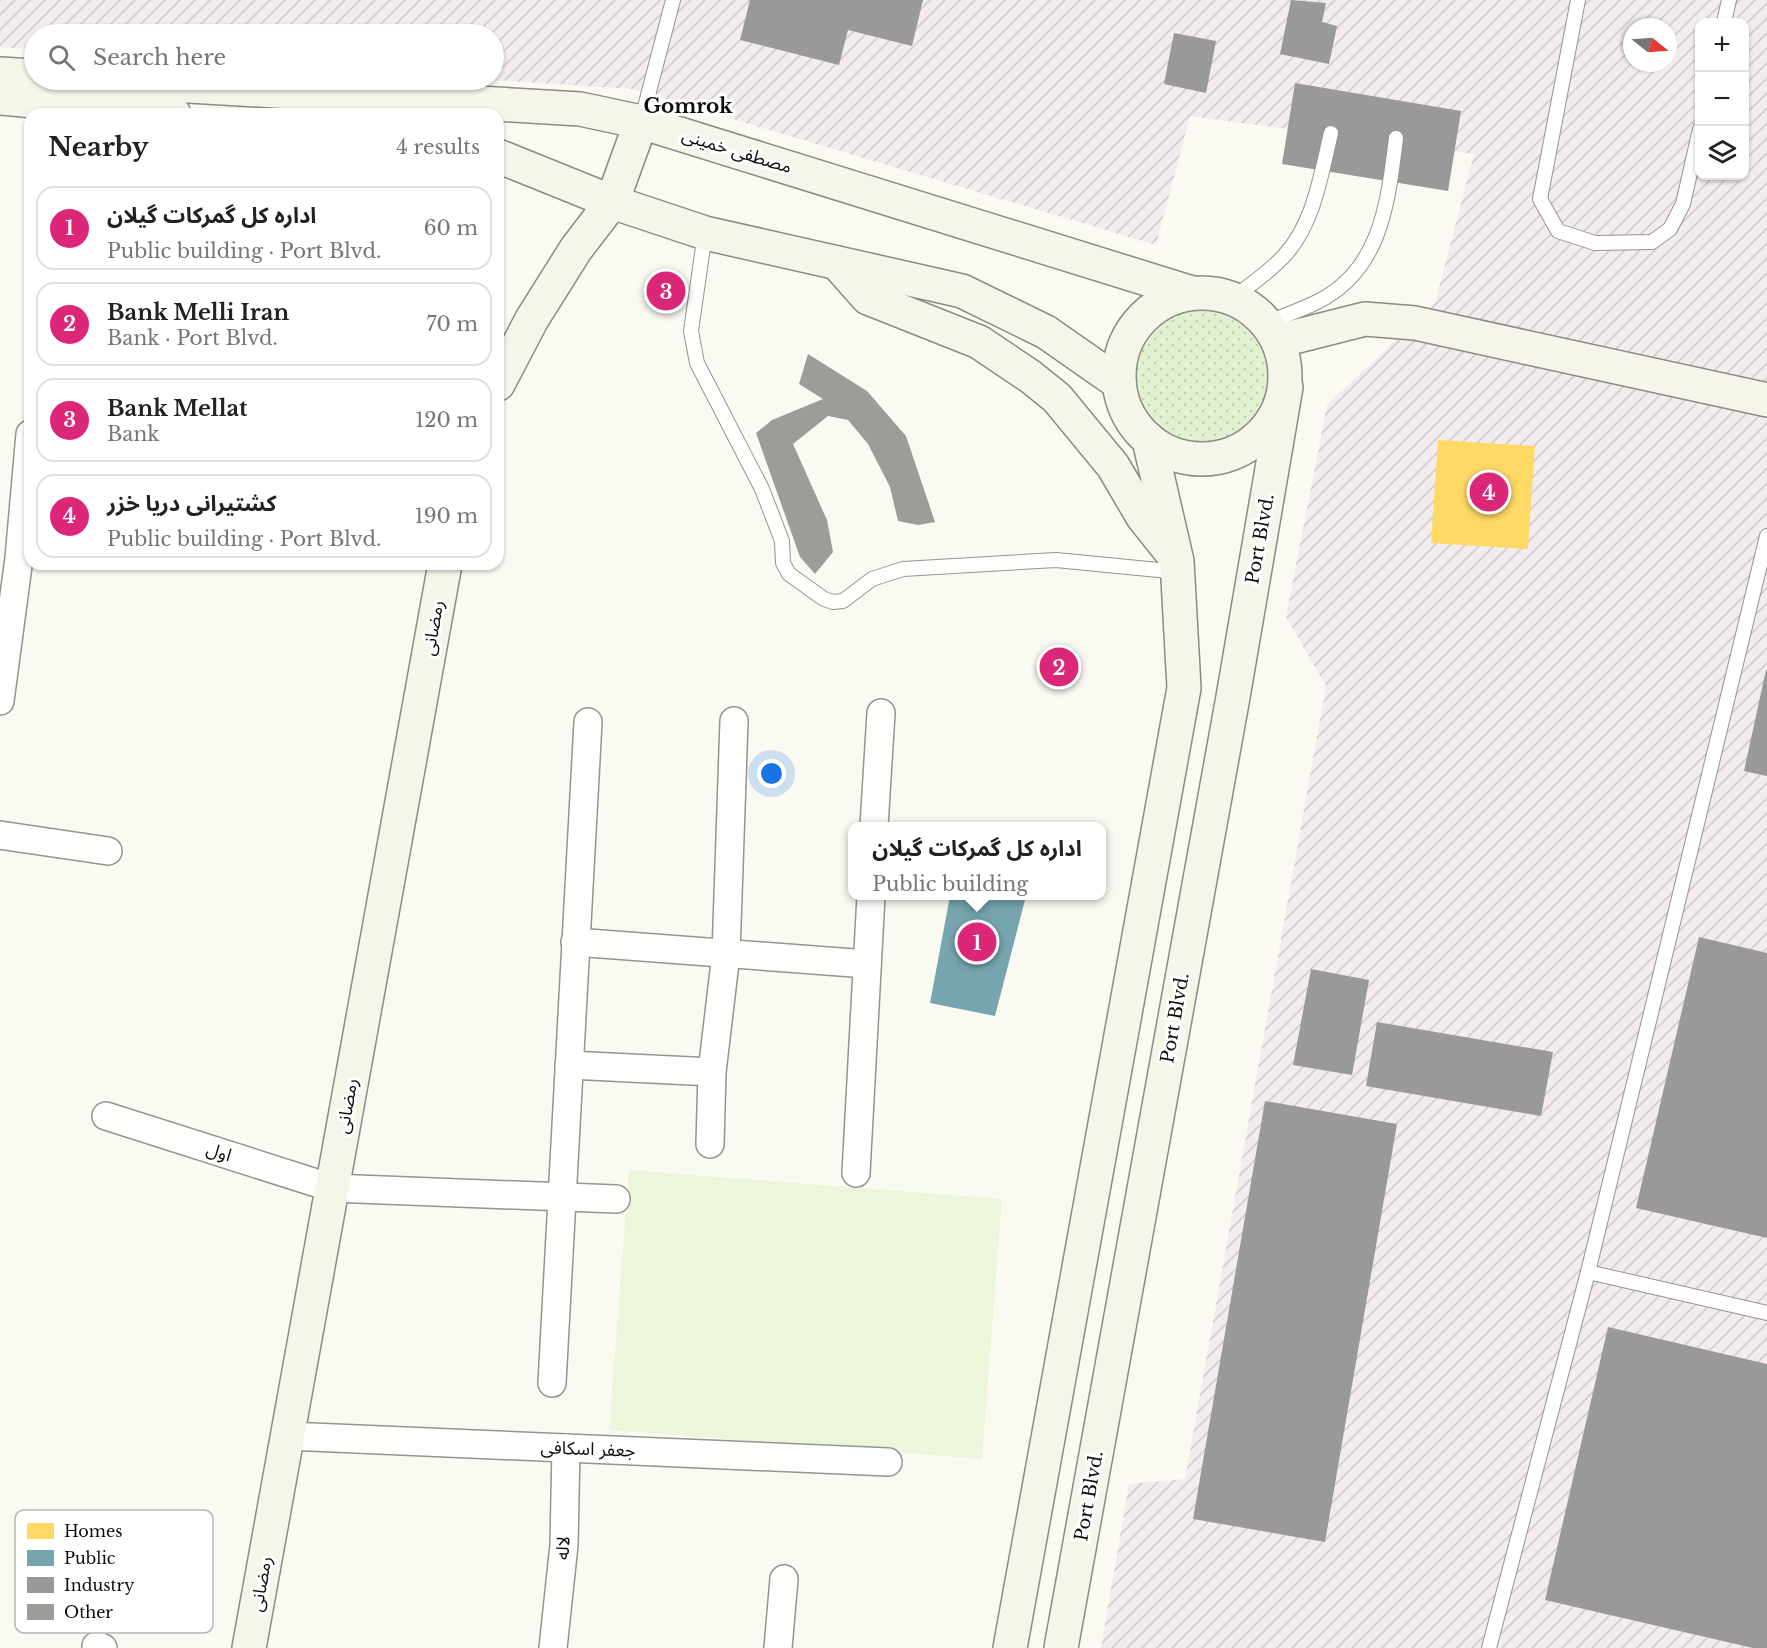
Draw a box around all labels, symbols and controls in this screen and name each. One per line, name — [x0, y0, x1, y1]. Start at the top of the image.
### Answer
north arrow — [1623, 18, 1677, 72]
map controls — [1695, 18, 1749, 180]
button: + — [1695, 18, 1749, 72]
search box — [24, 24, 504, 90]
icon: search — [45, 41, 78, 74]
text: Search here — [93, 44, 226, 71]
button: − — [1695, 72, 1749, 126]
district label: Gomrok — [643, 94, 733, 118]
street label: مصطفی خمینی — [679, 124, 795, 178]
button: layers — [1695, 126, 1749, 180]
text: Nearby — [48, 131, 149, 163]
text: 4 results — [396, 135, 480, 159]
text: اداره کل گمرکات گیلان — [107, 202, 316, 229]
text: 1 — [65, 216, 74, 240]
text: 60 m — [424, 216, 478, 240]
text: Public building · Port Blvd. — [107, 239, 381, 263]
pin: 3 — [646, 268, 686, 314]
text: Bank Melli Iran — [107, 299, 289, 326]
text: 2 — [63, 312, 76, 336]
text: 70 m — [426, 312, 478, 336]
text: Bank · Port Blvd. — [107, 326, 278, 350]
text: Bank Mellat — [107, 395, 248, 422]
text: 3 — [63, 408, 76, 432]
text: 120 m — [415, 408, 478, 432]
text: Bank — [107, 422, 160, 446]
pin: 4 — [1470, 470, 1508, 514]
text: کشتیرانی دریا خزر — [107, 490, 276, 517]
street label: Port Blvd. — [1241, 492, 1279, 586]
text: 4 — [63, 504, 76, 528]
text: 190 m — [415, 504, 478, 528]
text: Public building · Port Blvd. — [107, 527, 381, 551]
street label: رمضانی — [417, 599, 449, 657]
pin: 2 — [1040, 644, 1078, 690]
your location — [757, 759, 786, 788]
popup — [848, 822, 1106, 900]
text: اداره کل گمرکات گیلان — [872, 835, 1082, 862]
text: Public building — [872, 872, 1028, 896]
pin: 1 — [958, 920, 996, 964]
street label: Port Blvd. — [1156, 971, 1194, 1065]
street label: رمضانی — [331, 1077, 363, 1135]
street label: اول — [204, 1138, 234, 1166]
street label: جعفر اسکافی — [540, 1436, 636, 1462]
street label: Port Blvd. — [1070, 1449, 1108, 1543]
legend — [15, 1510, 213, 1633]
text: Homes — [64, 1521, 122, 1541]
street label: لاله — [551, 1535, 575, 1561]
text: Public — [64, 1548, 116, 1568]
street label: رمضانی — [245, 1555, 277, 1613]
text: Industry — [64, 1575, 135, 1595]
text: Other — [64, 1602, 113, 1622]

